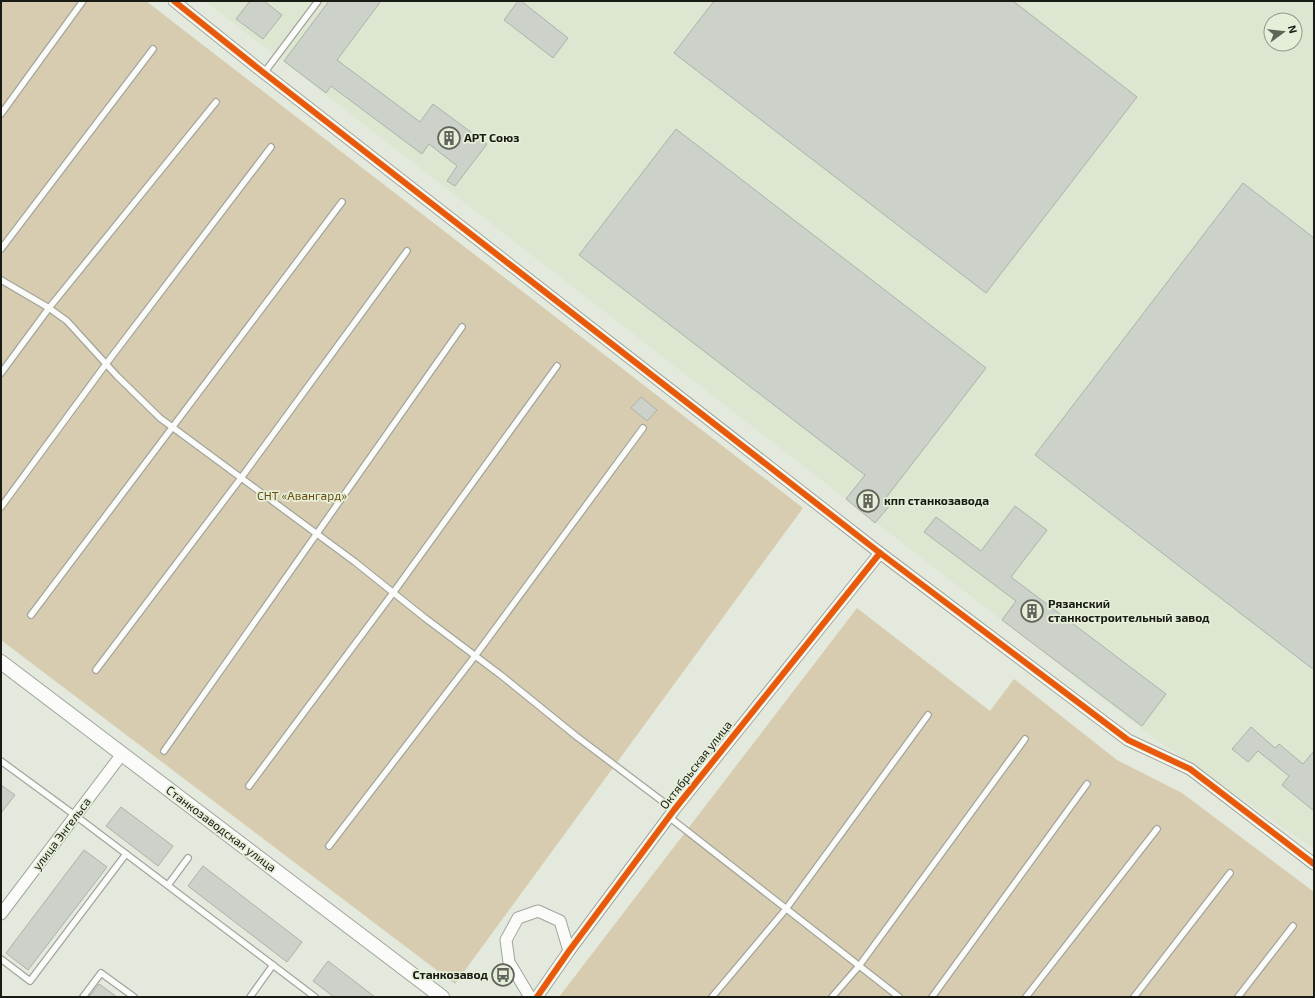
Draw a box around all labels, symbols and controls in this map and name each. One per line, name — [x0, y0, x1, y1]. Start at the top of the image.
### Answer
north arrow — [1263, 12, 1303, 52]
text: N — [1286, 24, 1300, 35]
building icon: АРТ Союз — [436, 125, 462, 151]
place label: АРТ Союз — [464, 130, 519, 144]
park label: СНТ «Авангард» — [257, 488, 347, 502]
building icon: кпп станкозавода — [855, 488, 881, 514]
place label: кпп станкозавода — [884, 493, 989, 507]
place label: Рязанский станкостроительный завод — [1048, 596, 1210, 624]
building icon: Рязанский станкостроительный завод — [1019, 598, 1045, 624]
street label: Октябрьская улица — [656, 717, 735, 812]
street label: Станкозаводская улица — [163, 782, 279, 875]
street label: улица Энгельса — [29, 794, 94, 873]
bus stop icon: Станкозавод — [490, 962, 516, 988]
place label: Станкозавод — [412, 967, 488, 981]

